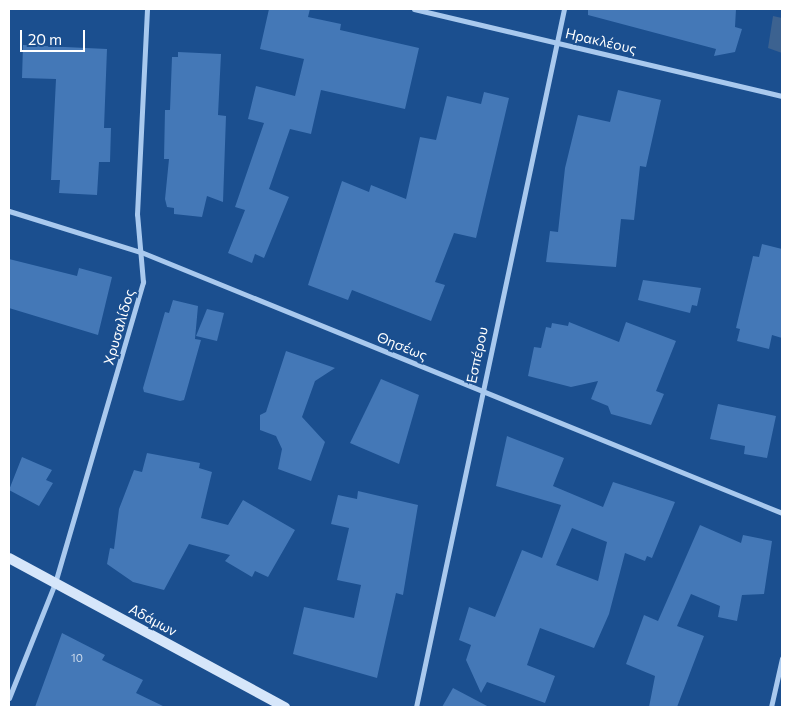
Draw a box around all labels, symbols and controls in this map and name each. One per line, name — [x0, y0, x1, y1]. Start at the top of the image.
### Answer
scale bar — [22, 20, 88, 52]
street label: Ηρακλέους — [564, 25, 638, 57]
text: 20 m — [28, 30, 62, 48]
street label: Χρυσαλίδος — [100, 287, 138, 367]
street label: Εσπέρου — [463, 325, 491, 385]
street label: Θησέως — [374, 328, 430, 364]
street label: Αδάμων — [126, 600, 180, 640]
house number: 10 — [71, 651, 83, 665]

